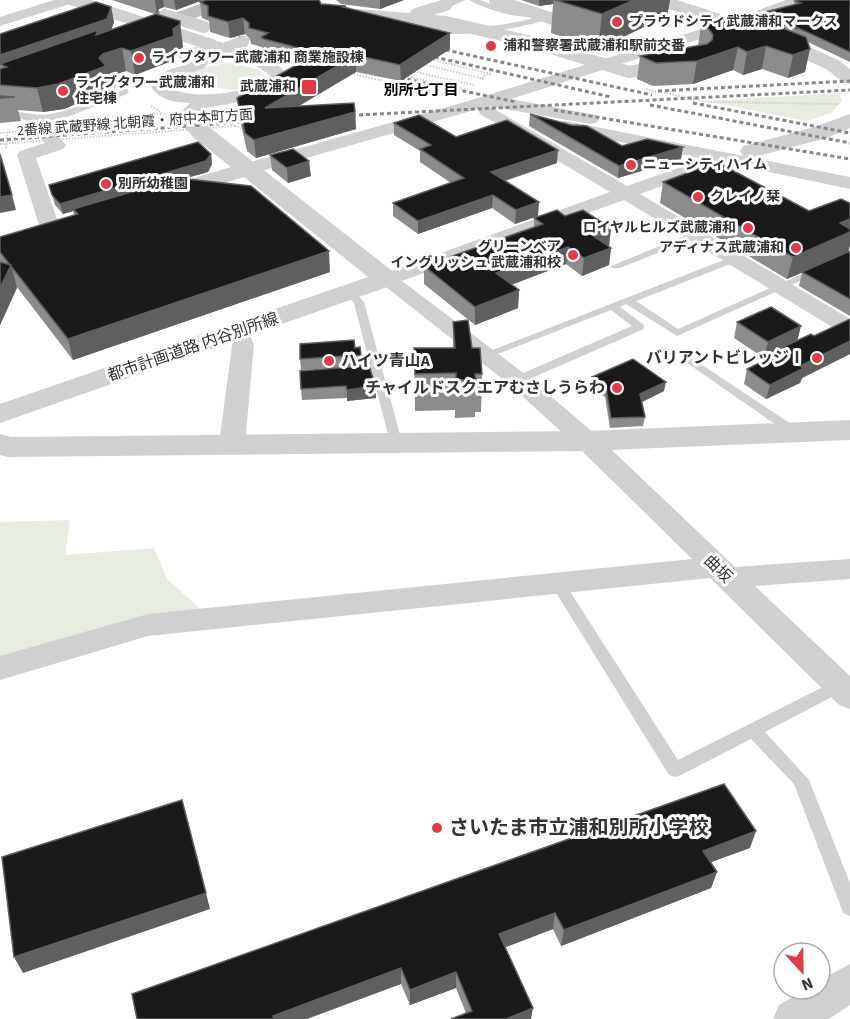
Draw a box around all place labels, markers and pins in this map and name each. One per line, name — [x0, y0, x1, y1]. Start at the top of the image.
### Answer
place label: プラウドシティ武蔵浦和マークス — [629, 12, 838, 32]
marker: プラウドシティ武蔵浦和マークス — [610, 15, 624, 29]
place label: 浦和警察署武蔵浦和駅前交番 — [503, 36, 685, 56]
marker: 浦和警察署武蔵浦和駅前交番 — [484, 39, 498, 53]
place label: ライブタワー武蔵浦和 商業施設棟 — [151, 48, 364, 68]
marker: ライブタワー武蔵浦和 商業施設棟 — [132, 51, 146, 65]
place label: ライブタワー武蔵浦和 住宅棟 — [75, 73, 215, 109]
place label: 武蔵浦和 — [240, 77, 296, 97]
marker: 武蔵浦和 — [300, 78, 318, 96]
marker: ライブタワー武蔵浦和 住宅棟 — [56, 84, 70, 98]
place label: ニューシティハイム — [643, 155, 767, 175]
marker: ニューシティハイム — [624, 158, 638, 172]
place label: 別所幼稚園 — [118, 174, 188, 194]
marker: 別所幼稚園 — [99, 177, 113, 191]
place label: クレイノ栞 — [710, 187, 780, 207]
marker: クレイノ栞 — [691, 190, 705, 204]
place label: ロイヤルヒルズ武蔵浦和 — [582, 218, 736, 238]
marker: ロイヤルヒルズ武蔵浦和 — [741, 221, 755, 235]
place label: グリーンベア イングリッシュ 武蔵浦和校 — [390, 237, 561, 273]
place label: アディナス武蔵浦和 — [659, 238, 784, 258]
marker: アディナス武蔵浦和 — [789, 241, 803, 255]
marker: グリーンベア イングリッシュ 武蔵浦和校 — [566, 248, 580, 262]
place label: バリアントビレッジⅠ — [646, 347, 805, 369]
place label: ハイツ青山A — [341, 350, 431, 372]
marker: バリアントビレッジⅠ — [810, 351, 824, 365]
marker: ハイツ青山A — [322, 354, 336, 368]
place label: チャイルドスクエアむさしうらわ — [365, 377, 605, 399]
marker: チャイルドスクエアむさしうらわ — [610, 381, 624, 395]
place label: さいたま市立浦和別所小学校 — [449, 814, 708, 842]
marker: さいたま市立浦和別所小学校 — [430, 821, 444, 835]

